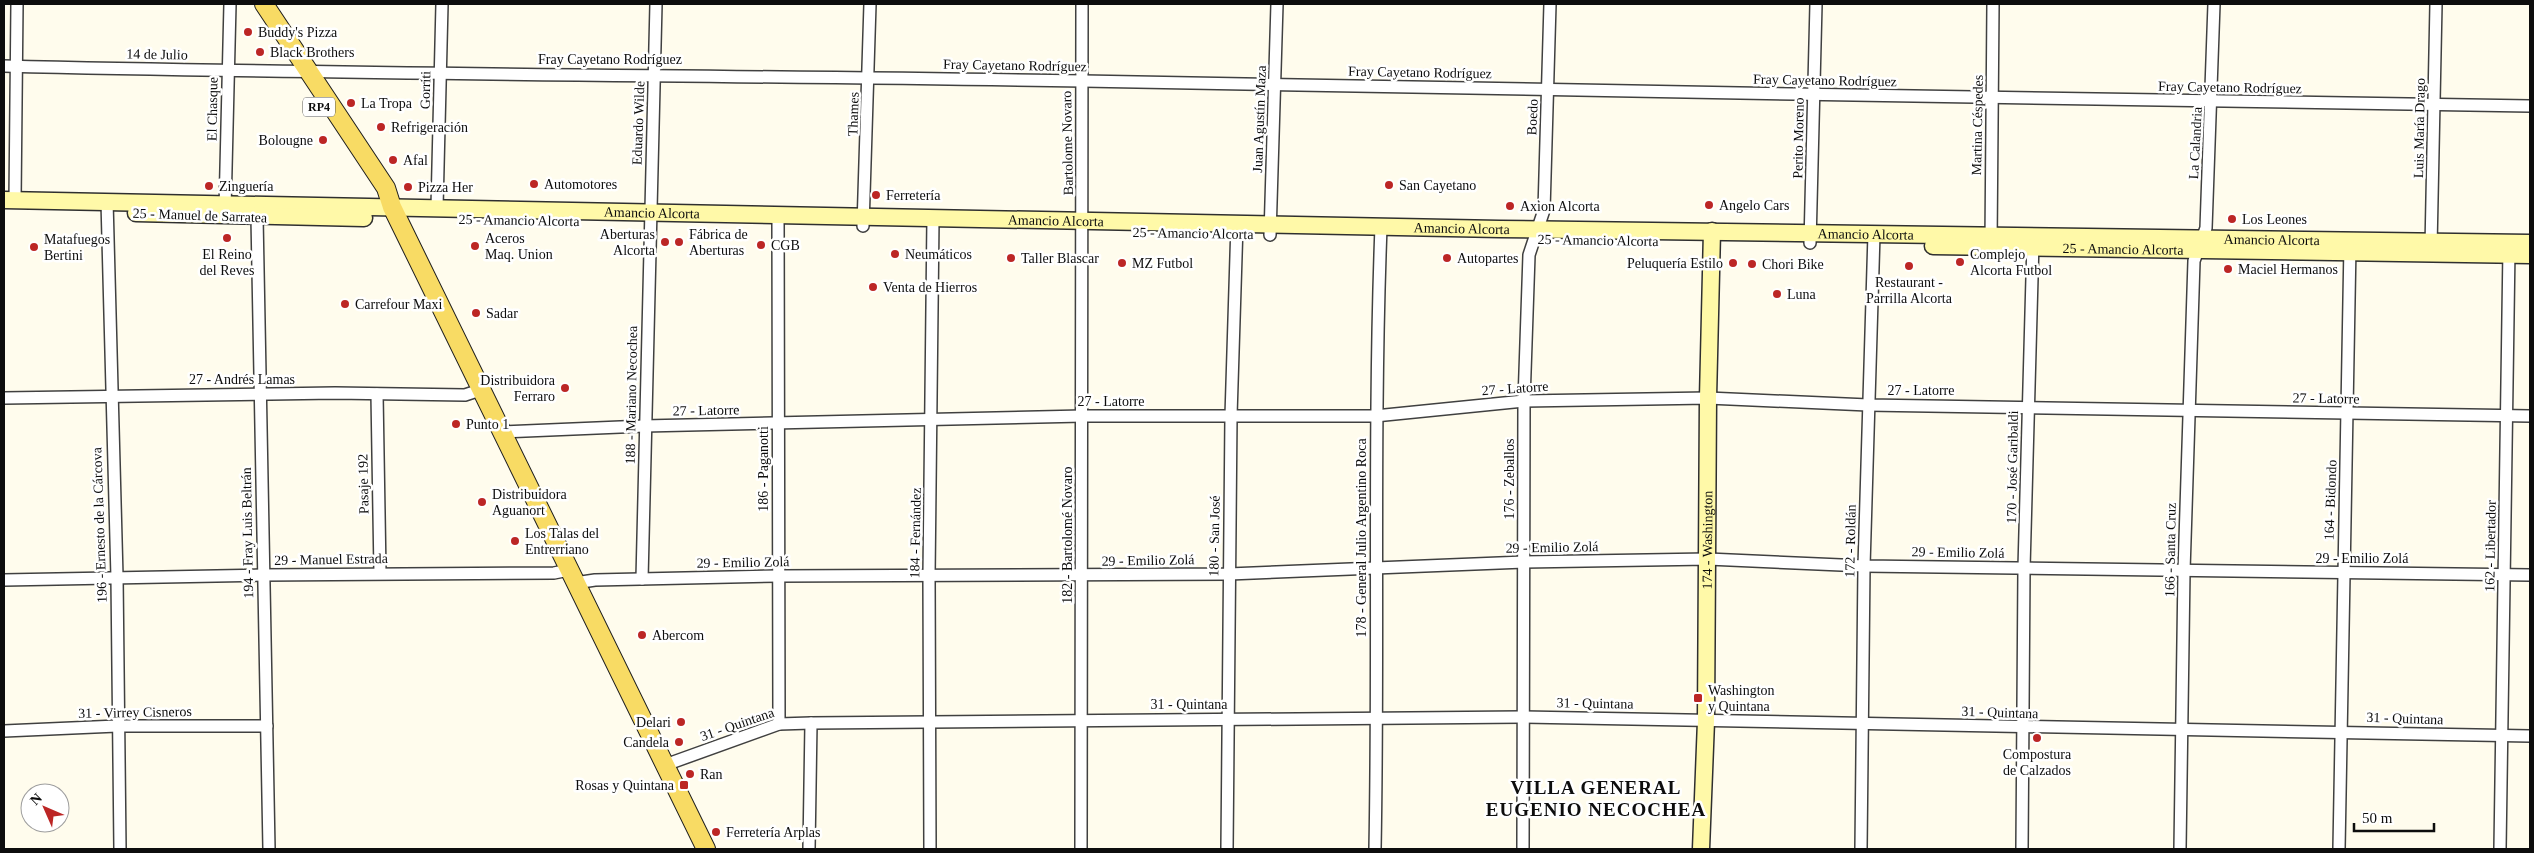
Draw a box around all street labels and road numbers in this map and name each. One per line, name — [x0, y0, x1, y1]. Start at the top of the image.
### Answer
street label: 14 de Julio — [126, 46, 188, 63]
street label: Fray Cayetano Rodríguez — [538, 52, 682, 67]
street label: Fray Cayetano Rodríguez — [943, 57, 1087, 74]
street label: Juan Agustín Maza — [1250, 64, 1269, 173]
street label: Fray Cayetano Rodríguez — [1348, 64, 1492, 81]
street label: Gorriti — [418, 71, 433, 109]
street label: Fray Cayetano Rodríguez — [1753, 72, 1897, 89]
street label: Martina Céspedes — [1969, 75, 1986, 175]
street label: El Chasque — [204, 77, 221, 141]
street label: Luis María Drago — [2411, 78, 2428, 178]
street label: Fray Cayetano Rodríguez — [2158, 79, 2302, 96]
street label: Eduardo Wilde — [630, 81, 647, 165]
street label: Bartolome Novaro — [1059, 91, 1076, 195]
street label: Thames — [845, 92, 862, 136]
street label: Perito Moreno — [1790, 97, 1807, 179]
road number: RP4 — [303, 98, 335, 116]
street label: Boedo — [1524, 98, 1541, 136]
street label: La Calandria — [2186, 106, 2205, 180]
street label: Amancio Alcorta — [604, 205, 701, 222]
street label: 25 - Manuel de Sarratea — [133, 206, 268, 225]
street label: 25 - Amancio Alcorta — [458, 212, 580, 229]
street label: Amancio Alcorta — [1008, 212, 1105, 229]
street label: Amancio Alcorta — [1414, 220, 1511, 237]
street label: 25 - Amancio Alcorta — [1132, 225, 1254, 242]
street label: Amancio Alcorta — [1818, 226, 1915, 243]
street label: 25 - Amancio Alcorta — [1537, 232, 1659, 249]
street label: Amancio Alcorta — [2223, 232, 2321, 248]
street label: 25 - Amancio Alcorta — [2062, 241, 2184, 258]
street label: 188 - Mariano Necochea — [623, 325, 640, 465]
street label: 27 - Andrés Lamas — [189, 372, 295, 387]
street label: 27 - Latorre — [1481, 379, 1549, 398]
street label: 27 - Latorre — [1888, 383, 1954, 398]
street label: 27 - Latorre — [2292, 390, 2360, 407]
street label: 27 - Latorre — [1078, 394, 1144, 409]
street label: 27 - Latorre — [672, 402, 740, 419]
street label: 170 - José Garibaldi — [2004, 410, 2021, 524]
street label: 186 - Paganotti — [756, 426, 771, 512]
street label: 178 - General Julio Argentino Roca — [1354, 438, 1369, 638]
street label: 176 - Zeballos — [1502, 439, 1517, 519]
street label: 196 - Ernesto de la Cárcova — [89, 446, 110, 603]
street label: Pasaje 192 — [355, 454, 372, 514]
street label: 164 - Bidondo — [2322, 459, 2339, 541]
street label: 182 - Bartolomé Novaro — [1060, 466, 1075, 604]
street label: 194 - Fray Luis Beltrán — [239, 467, 256, 599]
street label: 184 - Fernández — [907, 487, 924, 579]
street label: 174 - Washington — [1700, 491, 1715, 590]
street label: 180 - San José — [1206, 495, 1223, 577]
street label: 162 - Libertador — [2482, 500, 2499, 592]
street label: 166 - Santa Cruz — [2162, 503, 2179, 597]
street label: 172 - Roldán — [1842, 504, 1859, 578]
street label: 29 - Emilio Zolá — [1505, 539, 1599, 556]
street label: 29 - Emilio Zolá — [1911, 544, 2005, 561]
street label: 29 - Manuel Estrada — [274, 551, 389, 568]
street label: 29 - Emilio Zolá — [2316, 551, 2409, 566]
street label: 29 - Emilio Zolá — [1101, 552, 1195, 569]
street label: 29 - Emilio Zolá — [696, 554, 790, 571]
street label: 31 - Quintana — [1556, 695, 1634, 712]
street label: 31 - Quintana — [1151, 697, 1228, 712]
street label: 31 - Virrey Cisneros — [78, 704, 192, 721]
street label: 31 - Quintana — [1961, 704, 2039, 721]
street label: 31 - Quintana — [698, 705, 777, 744]
street label: 31 - Quintana — [2366, 710, 2444, 727]

